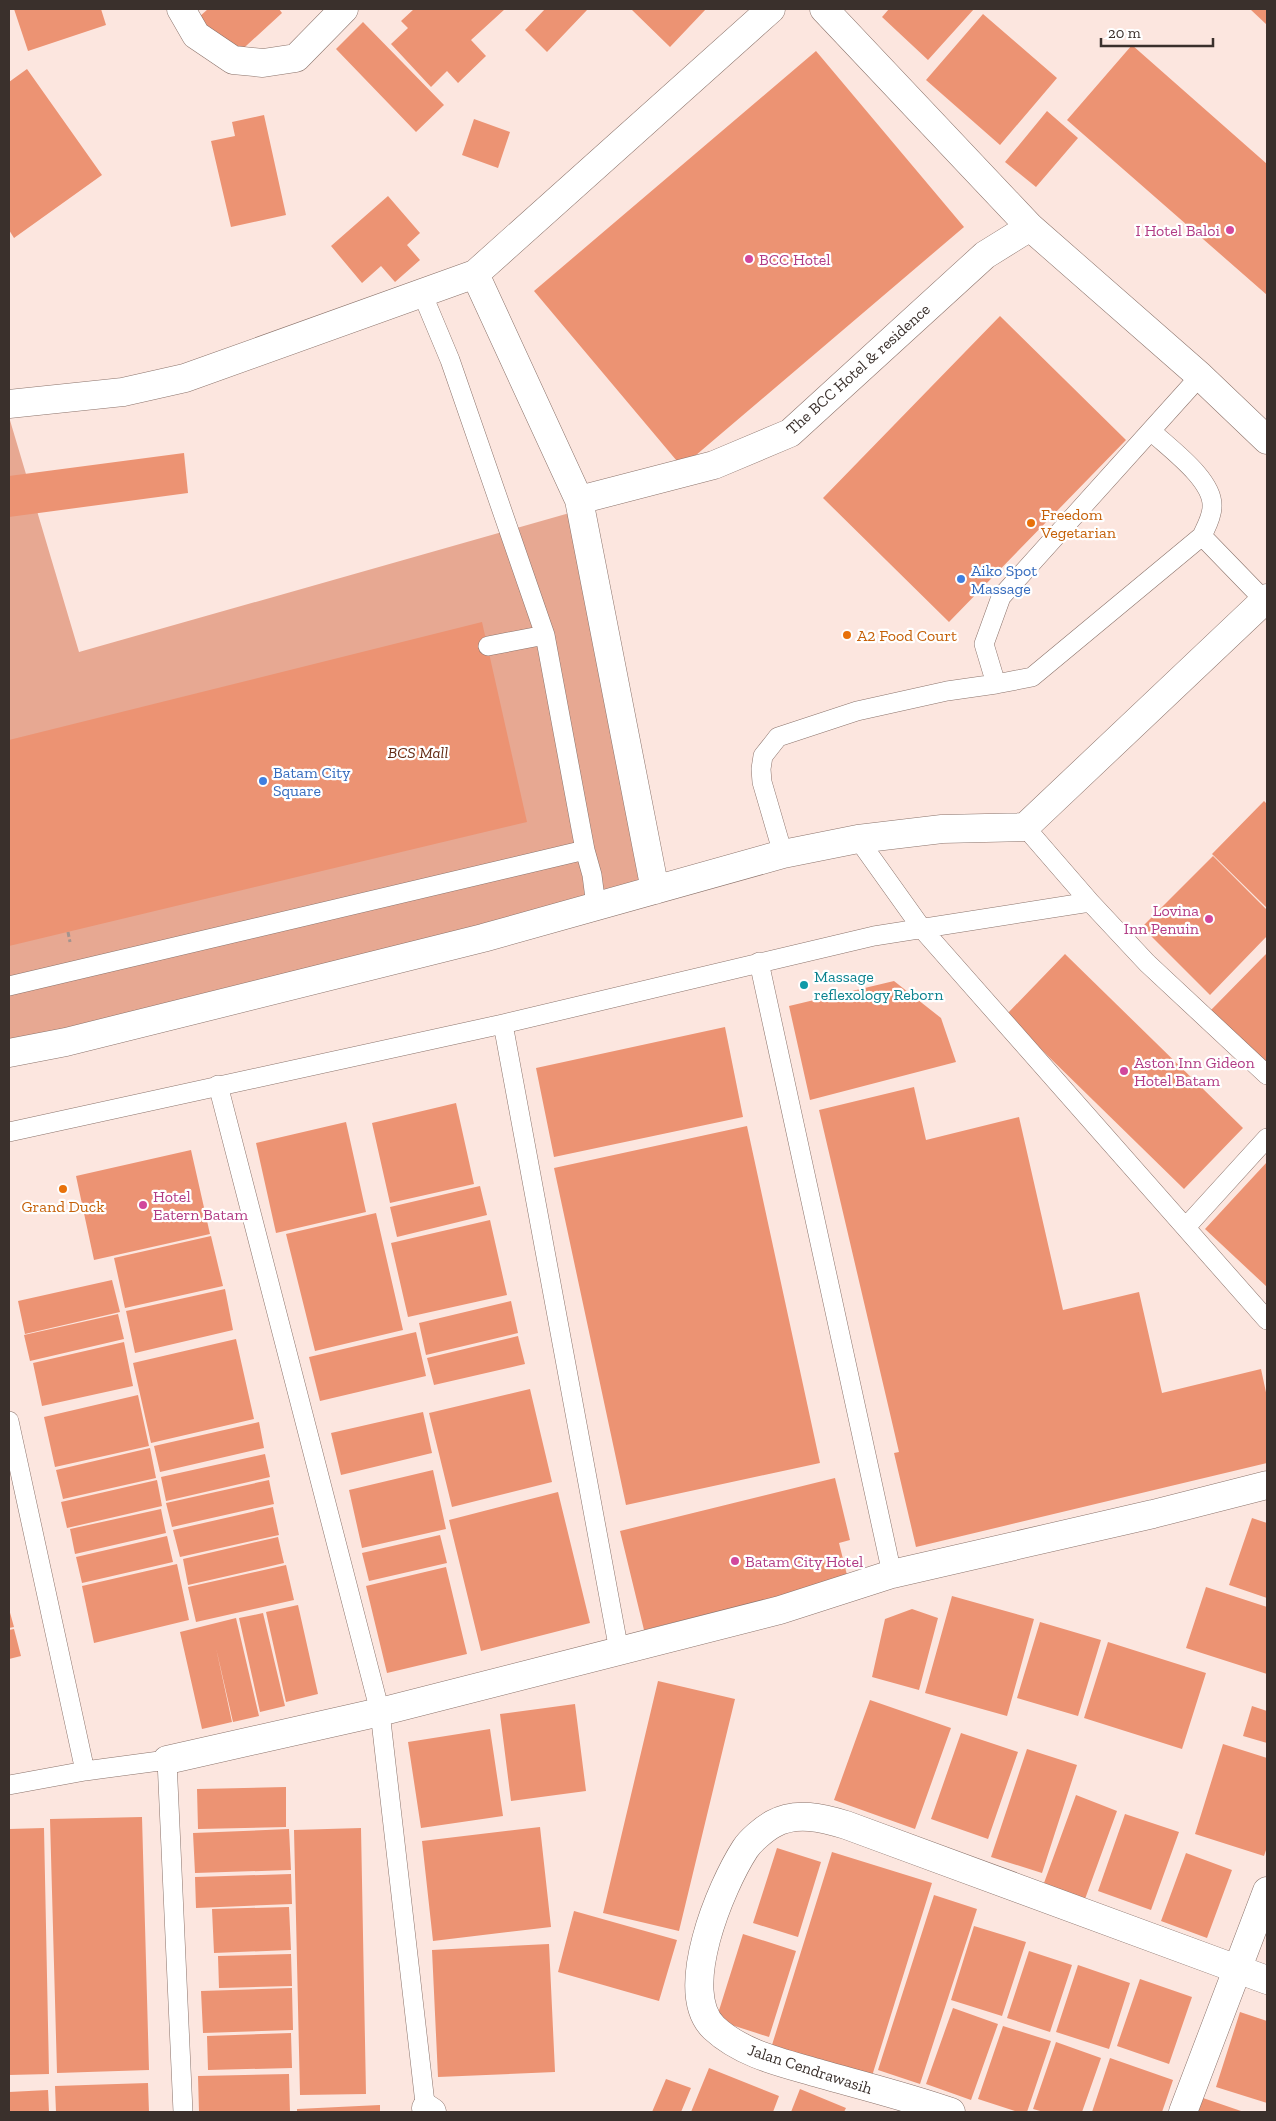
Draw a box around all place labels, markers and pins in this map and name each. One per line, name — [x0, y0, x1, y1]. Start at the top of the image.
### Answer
place label: I Hotel Baloi — [1136, 221, 1221, 240]
marker: I Hotel Baloi — [1224, 224, 1236, 236]
place label: BCC Hotel — [759, 250, 831, 269]
marker: BCC Hotel — [743, 253, 755, 265]
place label: Freedom Vegetarian — [1040, 505, 1117, 542]
marker: Freedom Vegetarian — [1025, 517, 1037, 529]
place label: Aiko Spot Massage — [971, 561, 1037, 598]
marker: Aiko Spot Massage — [955, 573, 967, 585]
place label: A2 Food Court — [857, 626, 957, 645]
marker: A2 Food Court — [841, 629, 853, 641]
place label: Batam City Square — [273, 763, 351, 800]
marker: Batam City Square — [257, 775, 269, 787]
place label: Lovina Inn Penuin — [1124, 901, 1200, 938]
marker: Lovina Inn Penuin — [1203, 913, 1215, 925]
place label: Massage reflexology Reborn — [814, 967, 944, 1004]
marker: Massage reflexology Reborn — [798, 979, 810, 991]
place label: Aston Inn Gideon Hotel Batam — [1134, 1053, 1255, 1090]
marker: Aston Inn Gideon Hotel Batam — [1118, 1065, 1130, 1077]
marker: Grand Duck — [57, 1183, 69, 1195]
place label: Hotel Eatern Batam — [153, 1187, 248, 1224]
place label: Grand Duck — [21, 1197, 105, 1216]
marker: Hotel Eatern Batam — [137, 1199, 149, 1211]
place label: Batam City Hotel — [745, 1552, 863, 1571]
marker: Batam City Hotel — [729, 1555, 741, 1567]

